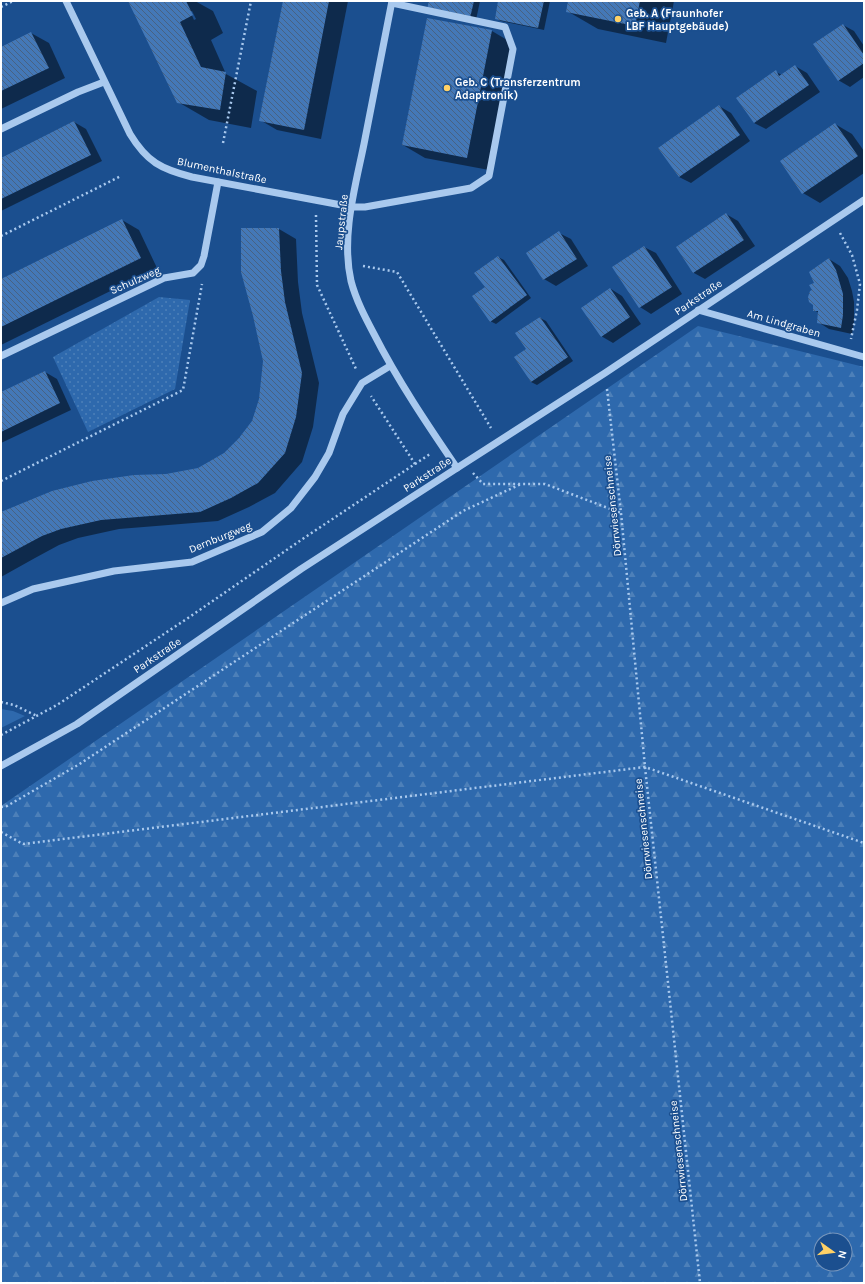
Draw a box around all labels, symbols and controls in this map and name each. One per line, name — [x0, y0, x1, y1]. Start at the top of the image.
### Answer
place label: Geb. A (Fraunhofer LBF Hauptgebäude) — [626, 7, 729, 33]
marker: Geb. A (Fraunhofer LBF Hauptgebäude) — [613, 14, 623, 24]
place label: Geb. C (Transferzentrum Adaptronik) — [455, 76, 581, 102]
marker: Geb. C (Transferzentrum Adaptronik) — [442, 83, 452, 93]
street label: Blumenthalstraße — [176, 155, 268, 186]
street label: Jaupstraße — [332, 193, 351, 251]
street label: Schulzweg — [108, 263, 163, 297]
street label: Parkstraße — [672, 277, 725, 318]
street label: Am Lindgraben — [746, 307, 822, 340]
street label: Parkstraße — [401, 454, 454, 495]
street label: Dörrwiesenschneise — [601, 455, 624, 557]
street label: Dernburgweg — [187, 519, 254, 556]
street label: Parkstraße — [131, 635, 184, 676]
street label: Dörrwiesenschneise — [632, 778, 655, 880]
street label: Dörrwiesenschneise — [667, 1100, 690, 1202]
north arrow — [813, 1232, 853, 1272]
text: N — [835, 1249, 849, 1260]

